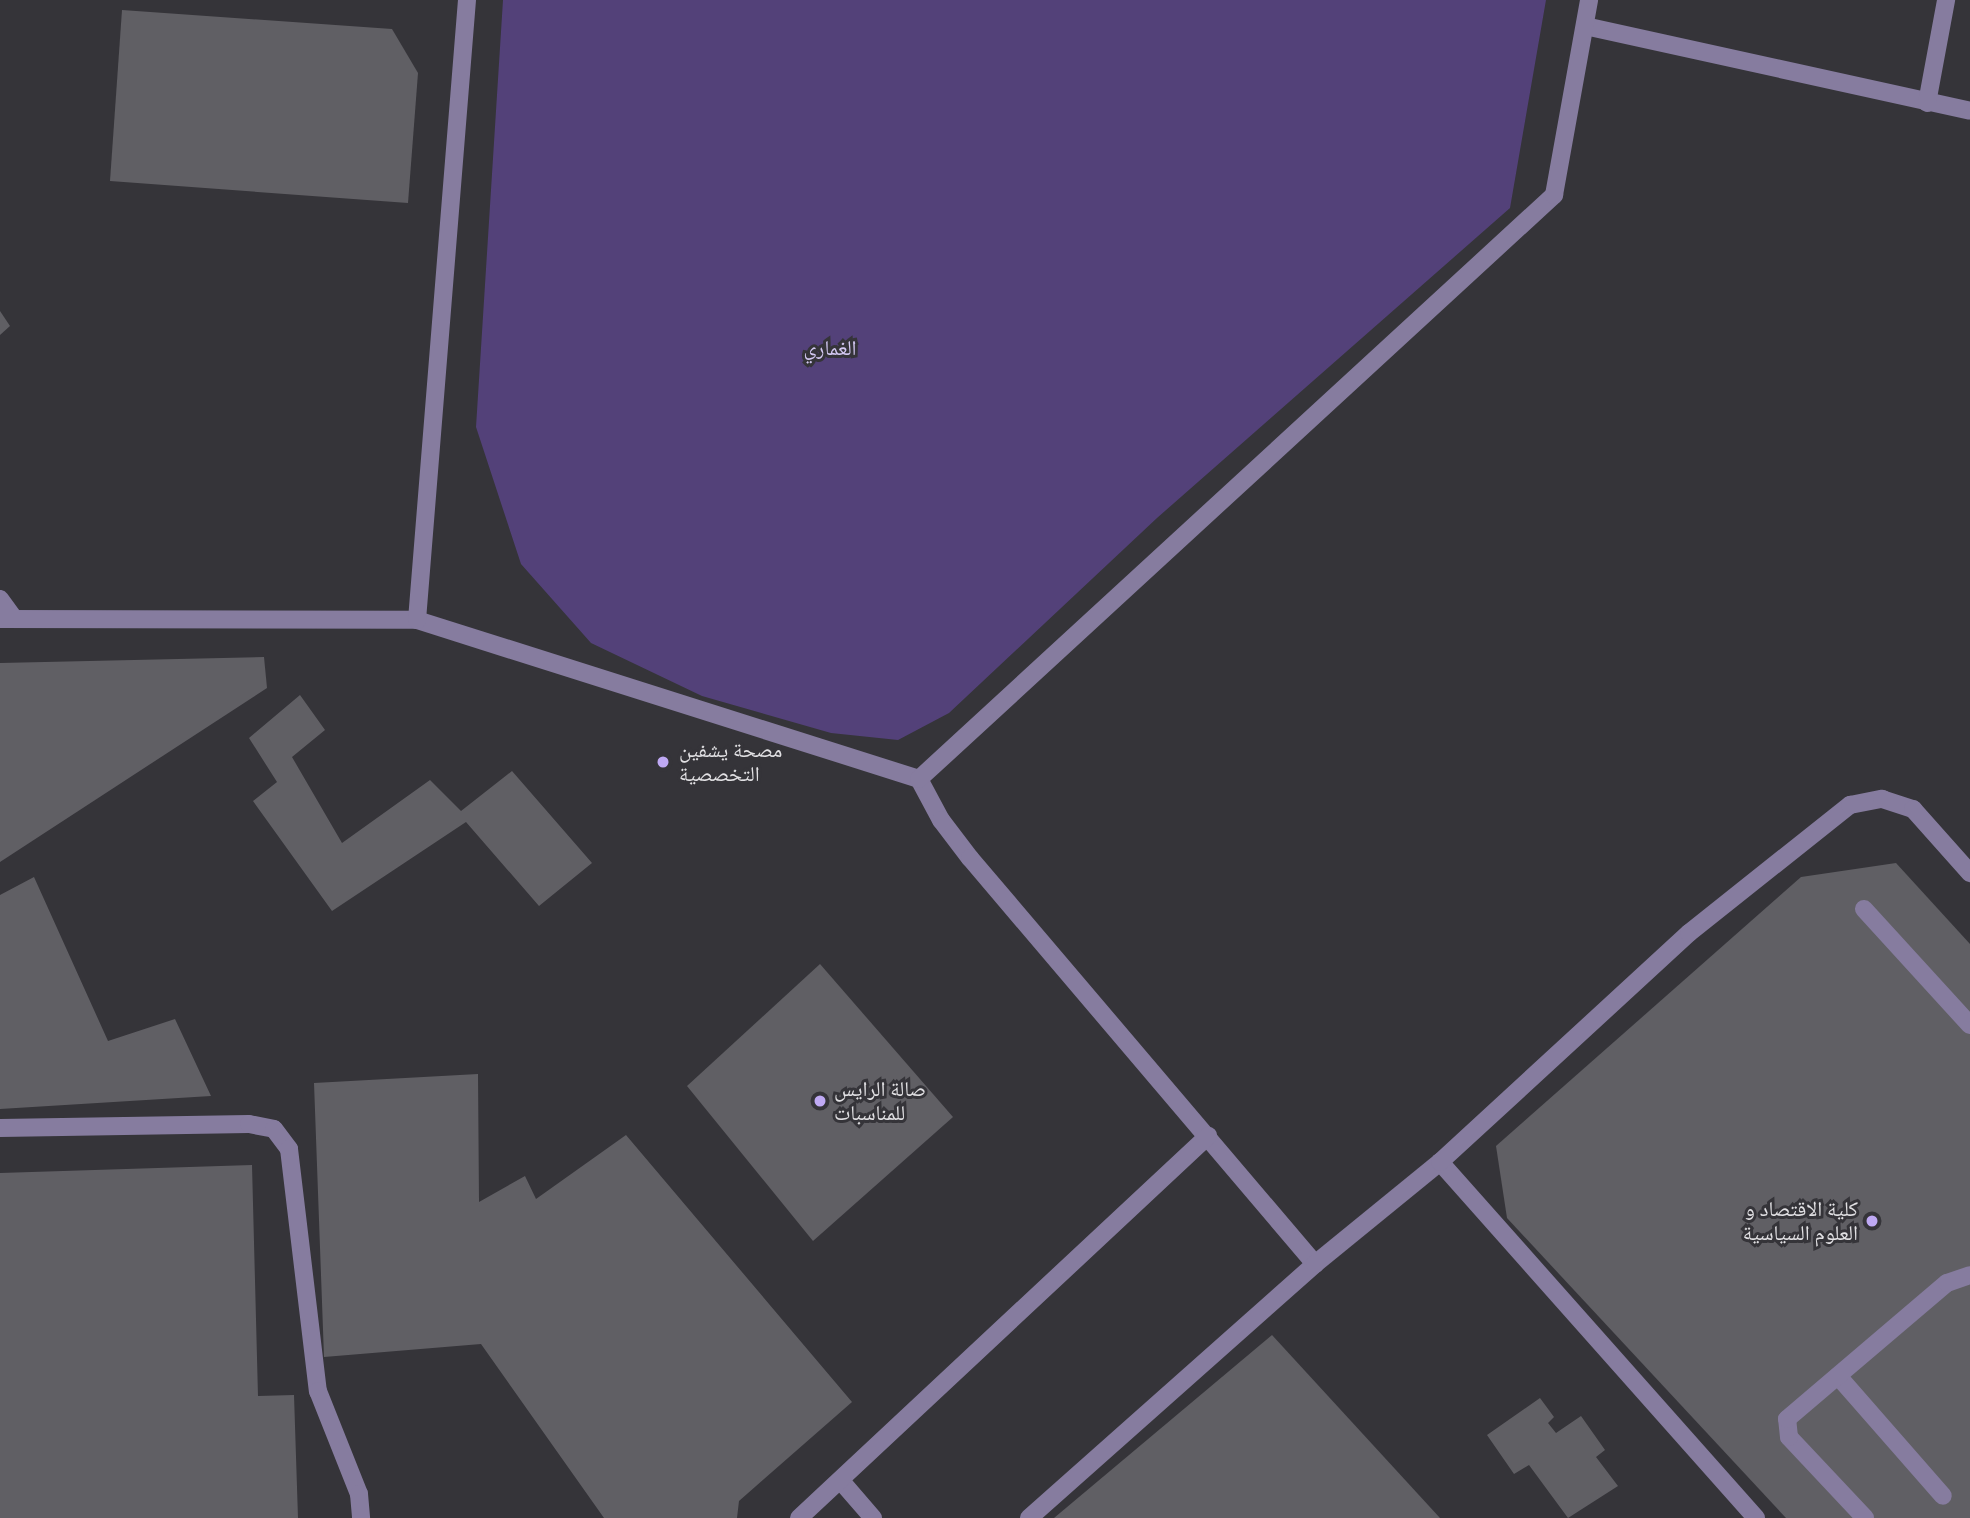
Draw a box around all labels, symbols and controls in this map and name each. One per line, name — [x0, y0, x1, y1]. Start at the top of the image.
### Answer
park label: الغماري — [803, 335, 857, 361]
place label: مصحة يشفين التخصصية — [679, 737, 782, 787]
marker: مصحة يشفين التخصصية — [653, 752, 673, 772]
place label: صالة الرايس للمناسبات — [834, 1076, 926, 1126]
marker: صالة الرايس للمناسبات — [812, 1093, 828, 1109]
place label: كلية الاقتصاد و العلوم السياسية — [1743, 1196, 1858, 1246]
marker: كلية الاقتصاد و العلوم السياسية — [1864, 1213, 1880, 1229]

